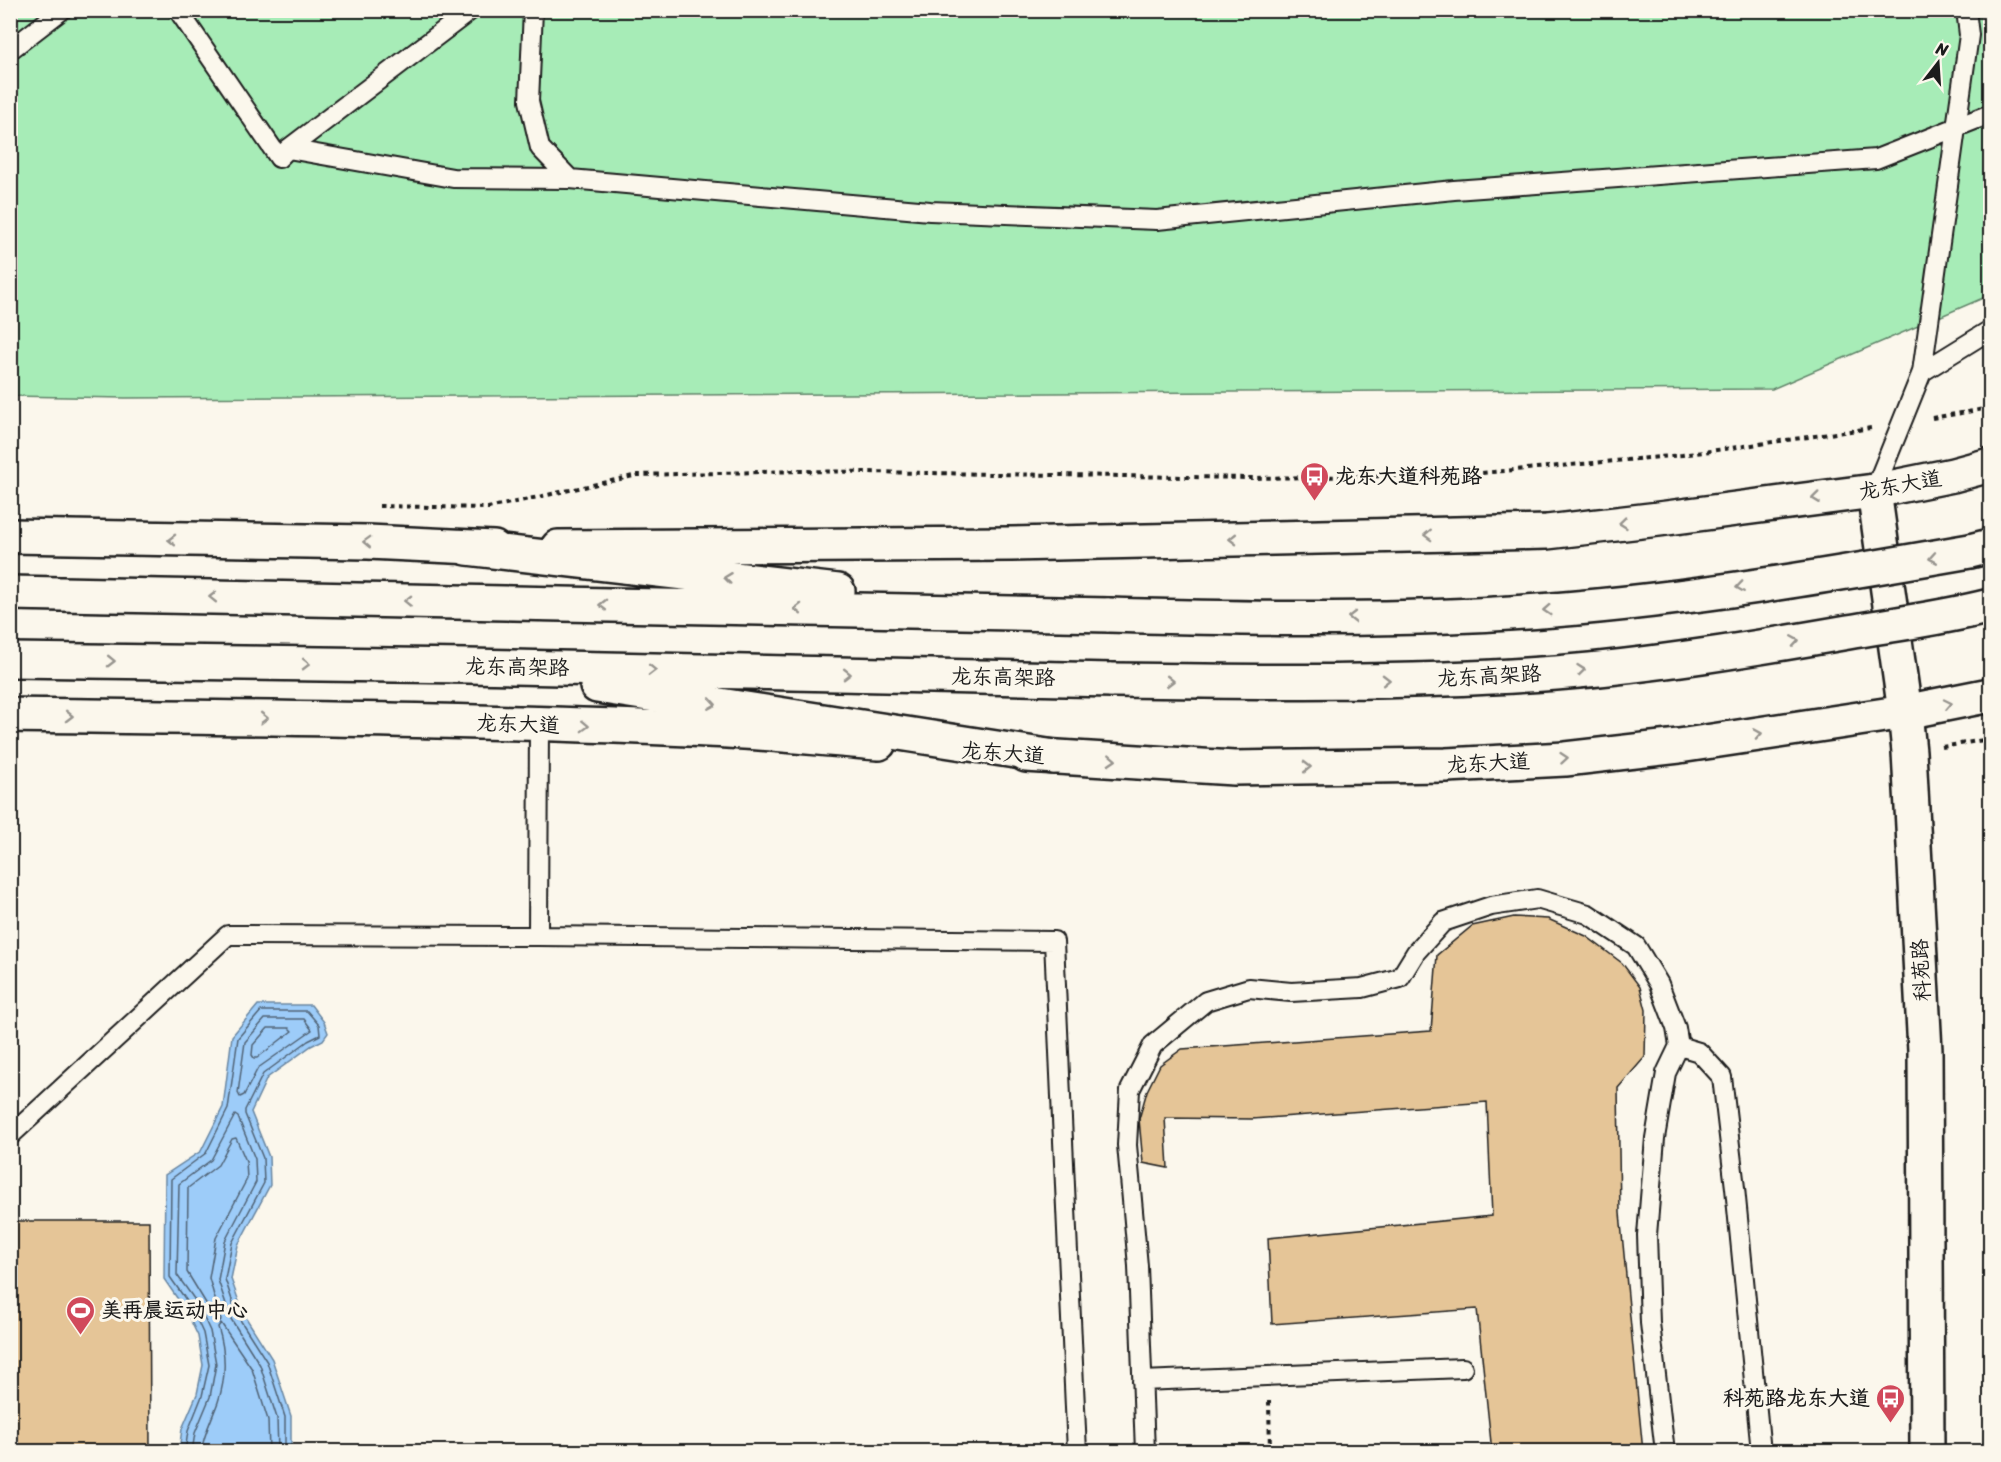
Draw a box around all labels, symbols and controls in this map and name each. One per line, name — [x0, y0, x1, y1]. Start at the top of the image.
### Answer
north arrow — [1908, 33, 1968, 93]
text: N — [1932, 33, 1953, 65]
place label: 龙东大道科苑路 — [1335, 457, 1482, 495]
street label: 龙东大道 — [1855, 459, 1945, 511]
bus stop icon: 龙东大道科苑路 — [1298, 460, 1330, 502]
one-way arrow — [1811, 491, 1820, 503]
one-way arrow — [1618, 516, 1627, 529]
one-way arrow — [1424, 528, 1433, 541]
one-way arrow — [1229, 533, 1238, 546]
one-way arrow — [168, 534, 177, 546]
one-way arrow — [363, 536, 372, 549]
one-way arrow — [1929, 551, 1938, 563]
one-way arrow — [723, 572, 733, 585]
one-way arrow — [1736, 581, 1745, 593]
one-way arrow — [209, 591, 218, 603]
one-way arrow — [404, 595, 413, 607]
one-way arrow — [599, 599, 608, 611]
one-way arrow — [794, 603, 803, 615]
one-way arrow — [1542, 603, 1551, 616]
one-way arrow — [1348, 611, 1357, 624]
one-way arrow — [1790, 636, 1799, 648]
street label: 龙东高架路 — [464, 647, 570, 687]
street label: 龙东高架路 — [1436, 654, 1542, 698]
one-way arrow — [106, 655, 115, 667]
street label: 龙东高架路 — [950, 657, 1056, 697]
one-way arrow — [301, 658, 310, 670]
one-way arrow — [648, 664, 657, 676]
one-way arrow — [1576, 664, 1585, 677]
one-way arrow — [843, 668, 852, 680]
one-way arrow — [1166, 674, 1175, 687]
one-way arrow — [1382, 674, 1391, 686]
one-way arrow — [707, 697, 717, 710]
one-way arrow — [1943, 698, 1953, 711]
street label: 龙东大道 — [475, 704, 561, 744]
one-way arrow — [64, 710, 73, 722]
one-way arrow — [259, 712, 268, 725]
one-way arrow — [580, 719, 589, 732]
one-way arrow — [1753, 729, 1763, 741]
street label: 龙东大道 — [960, 731, 1046, 775]
street label: 龙东大道 — [1445, 742, 1531, 784]
one-way arrow — [1560, 752, 1569, 765]
one-way arrow — [1107, 754, 1116, 767]
one-way arrow — [1302, 761, 1311, 773]
street label: 科苑路 — [1900, 938, 1942, 1002]
place label: 美再晨运动中心 — [101, 1291, 248, 1329]
sports icon: 美再晨运动中心 — [64, 1294, 96, 1336]
place label: 科苑路龙东大道 — [1723, 1379, 1870, 1417]
bus stop icon: 科苑路龙东大道 — [1875, 1382, 1907, 1424]

